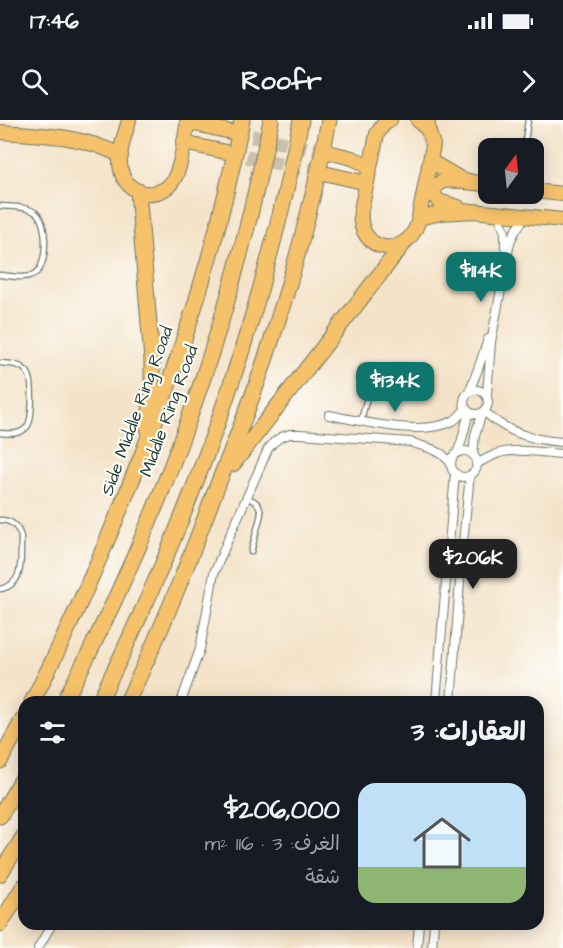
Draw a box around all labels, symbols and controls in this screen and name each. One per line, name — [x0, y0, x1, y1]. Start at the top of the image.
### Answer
text: 17:46 — [30, 6, 79, 37]
text: Roofr — [241, 62, 322, 100]
icon: search — [18, 65, 51, 98]
icon: forward — [512, 65, 545, 98]
north arrow — [478, 138, 544, 204]
map controls — [478, 138, 544, 204]
pin: $114K — [439, 252, 523, 303]
text: $114K — [460, 257, 502, 285]
street label: Side Middle Ring Road — [96, 323, 178, 499]
street label: Middle Ring Road — [135, 342, 203, 480]
pin: $134K — [353, 362, 437, 413]
text: $134K — [370, 367, 420, 395]
pin: $206K — [431, 539, 515, 590]
text: $206K — [443, 544, 503, 572]
text: العقارات: 3 — [411, 714, 526, 750]
icon: filters — [36, 716, 69, 749]
text: $206,000 — [224, 792, 340, 828]
icon: home — [406, 807, 478, 879]
text: الغرف: 3 · 116 m² — [205, 830, 340, 858]
text: شقة — [305, 863, 340, 891]

